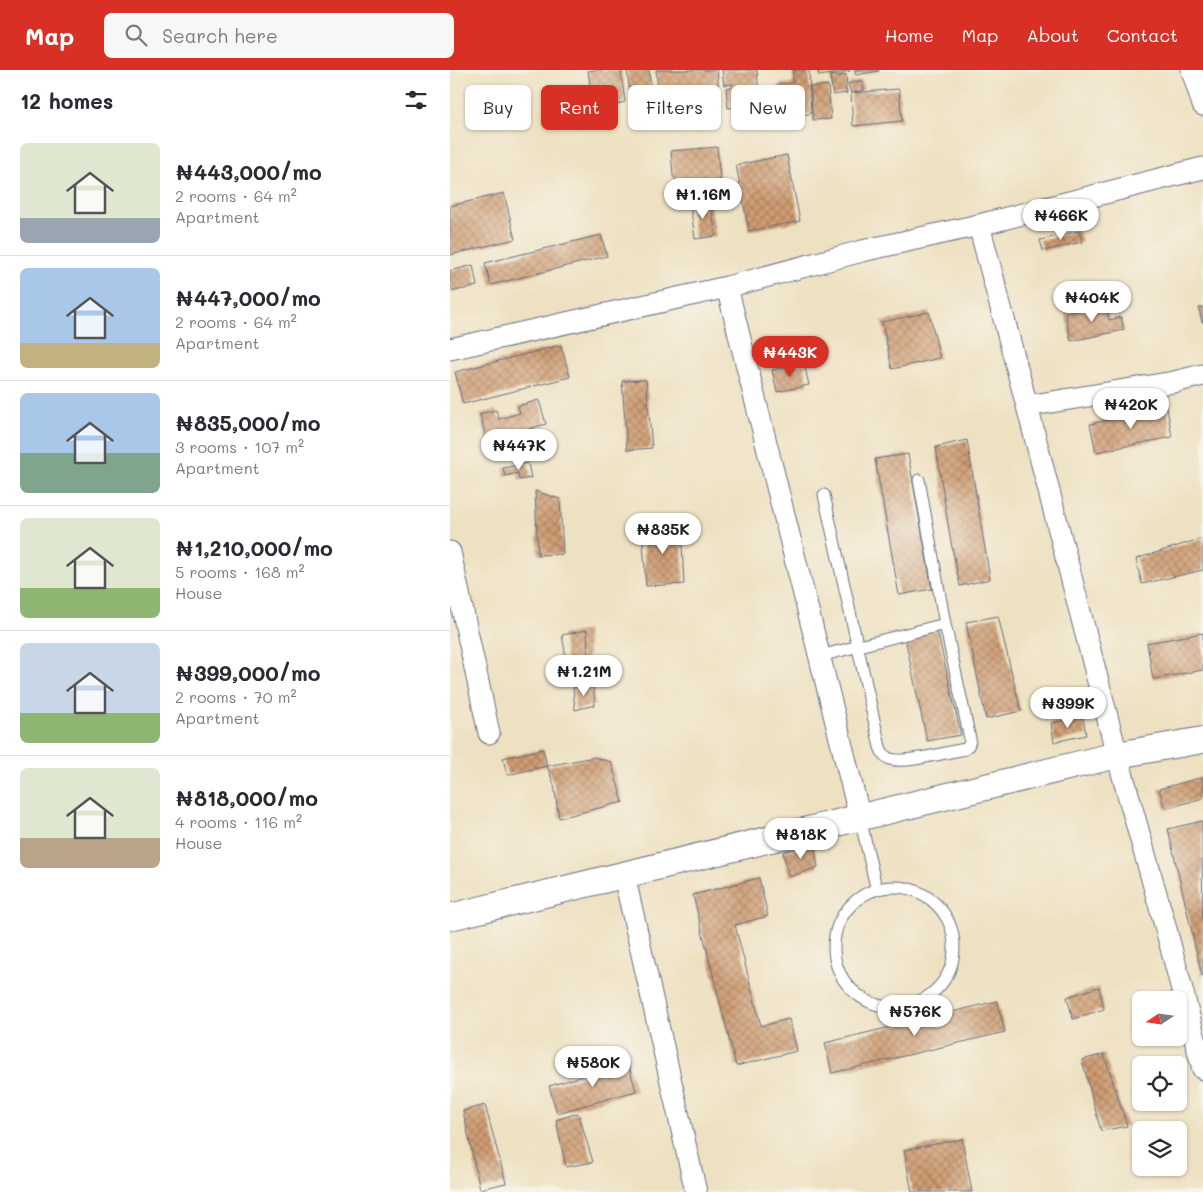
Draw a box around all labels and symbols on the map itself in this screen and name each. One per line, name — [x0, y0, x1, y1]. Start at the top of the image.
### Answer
pin: ₦1.16M — [662, 178, 744, 220]
pin: ₦466K — [1026, 198, 1096, 241]
pin: ₦404K — [1057, 280, 1127, 323]
pin: ₦443K — [755, 336, 825, 378]
pin: ₦420K — [1096, 388, 1166, 430]
pin: ₦447K — [484, 428, 554, 471]
pin: ₦835K — [628, 512, 698, 555]
pin: ₦1.21M — [543, 654, 625, 697]
pin: ₦399K — [1033, 686, 1103, 729]
pin: ₦818K — [766, 818, 836, 860]
north arrow — [1132, 991, 1188, 1046]
pin: ₦576K — [880, 994, 950, 1037]
pin: ₦580K — [558, 1046, 628, 1088]

